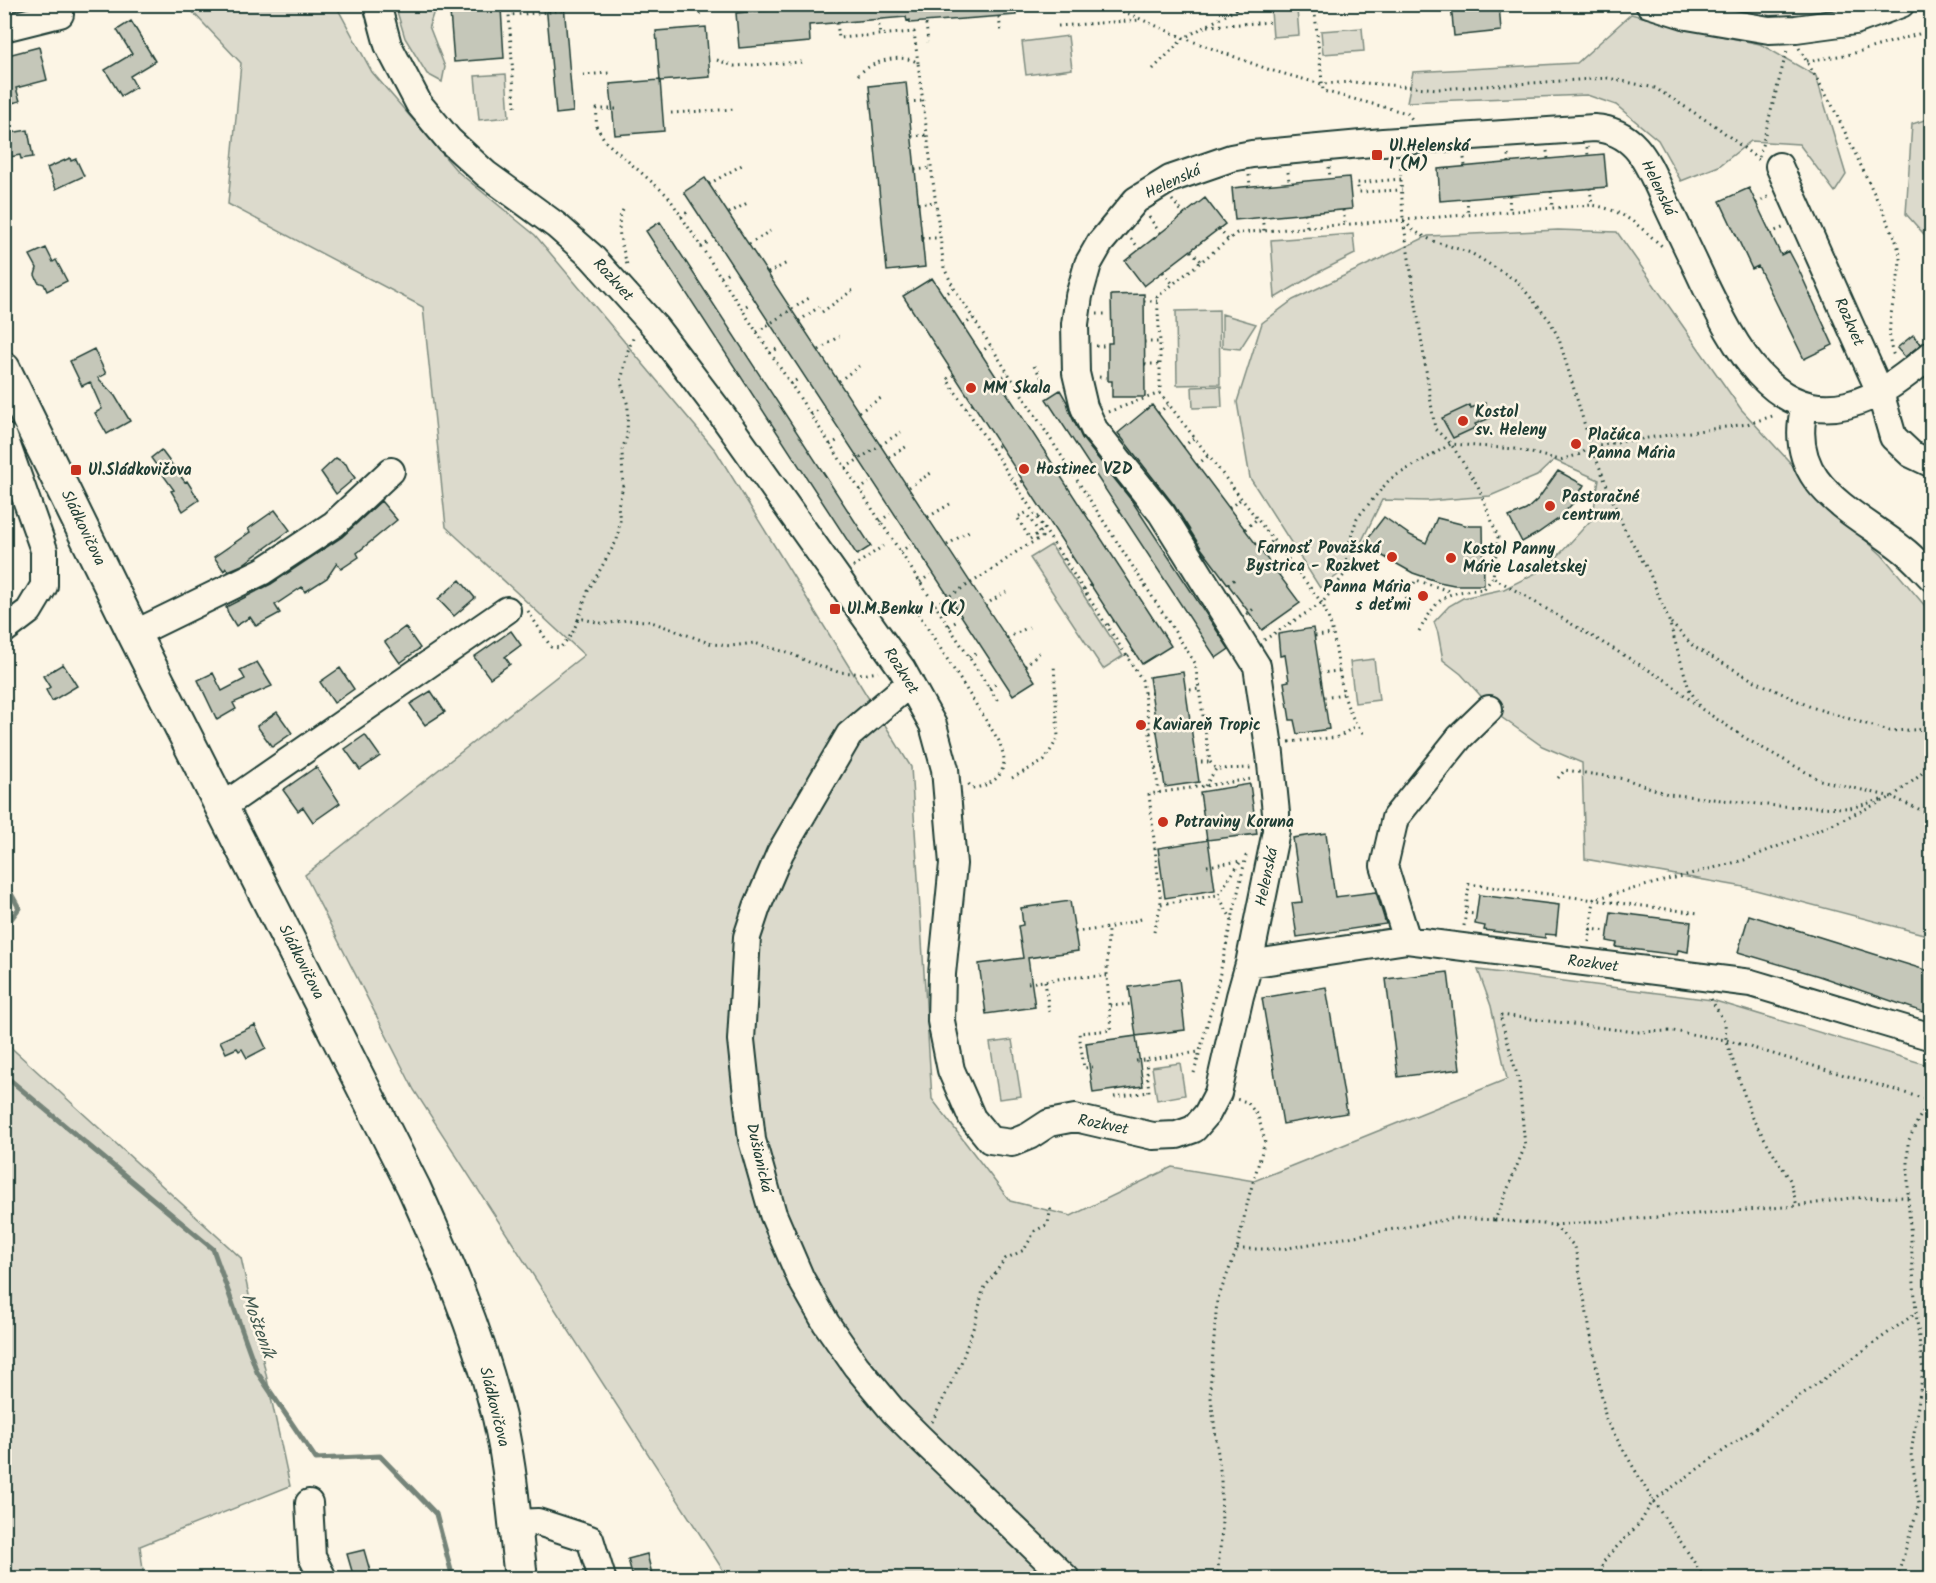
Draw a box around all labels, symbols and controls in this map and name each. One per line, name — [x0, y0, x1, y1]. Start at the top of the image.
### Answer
place label: Ul.Helenská I (M) — [1389, 134, 1471, 177]
marker: Ul.Helenská I (M) — [1370, 148, 1384, 162]
street label: Helenská — [1634, 156, 1683, 221]
street label: Helenská — [1141, 158, 1207, 206]
street label: Rozkvet — [587, 253, 640, 308]
street label: Rozkvet — [1827, 293, 1871, 351]
place label: MM Skala — [983, 376, 1051, 401]
marker: MM Skala — [964, 381, 978, 395]
place label: Kostol sv. Heleny — [1475, 400, 1547, 443]
marker: Kostol sv. Heleny — [1456, 414, 1470, 428]
place label: Plačúca Panna Mária — [1588, 423, 1676, 466]
marker: Plačúca Panna Mária — [1569, 437, 1583, 451]
place label: Hostinec VZD — [1036, 457, 1133, 482]
place label: Ul.Sládkovičova — [88, 458, 192, 483]
marker: Hostinec VZD — [1017, 462, 1031, 476]
marker: Ul.Sládkovičova — [69, 463, 83, 477]
place label: Pastoračné centrum — [1562, 485, 1640, 528]
street label: Sládkovičova — [54, 486, 112, 570]
marker: Pastoračné centrum — [1543, 499, 1557, 513]
place label: Farnosť Považská Bystrica - Rozkvet — [1246, 536, 1382, 579]
place label: Kostol Panny Márie Lasaletskej — [1463, 537, 1587, 580]
marker: Farnosť Považská Bystrica - Rozkvet — [1385, 550, 1399, 564]
marker: Kostol Panny Márie Lasaletskej — [1444, 551, 1458, 565]
place label: Panna Mária s deťmi — [1324, 575, 1412, 618]
marker: Panna Mária s deťmi — [1416, 589, 1430, 603]
place label: Ul.M.Benku I (K) — [847, 597, 966, 622]
marker: Ul.M.Benku I (K) — [828, 602, 842, 616]
street label: Rozkvet — [877, 643, 926, 700]
place label: Kaviareň Tropic — [1153, 713, 1261, 738]
marker: Kaviareň Tropic — [1134, 718, 1148, 732]
place label: Potraviny Koruna — [1175, 810, 1294, 835]
marker: Potraviny Koruna — [1156, 815, 1170, 829]
street label: Helenská — [1249, 844, 1286, 909]
street label: Sládkovičova — [271, 920, 331, 1004]
street label: Rozkvet — [1566, 948, 1621, 980]
street label: Rozkvet — [1075, 1108, 1131, 1142]
street label: Dušianická — [739, 1121, 779, 1197]
water label: Mošteník — [232, 1289, 283, 1365]
street label: Sládkovičova — [472, 1364, 516, 1450]

